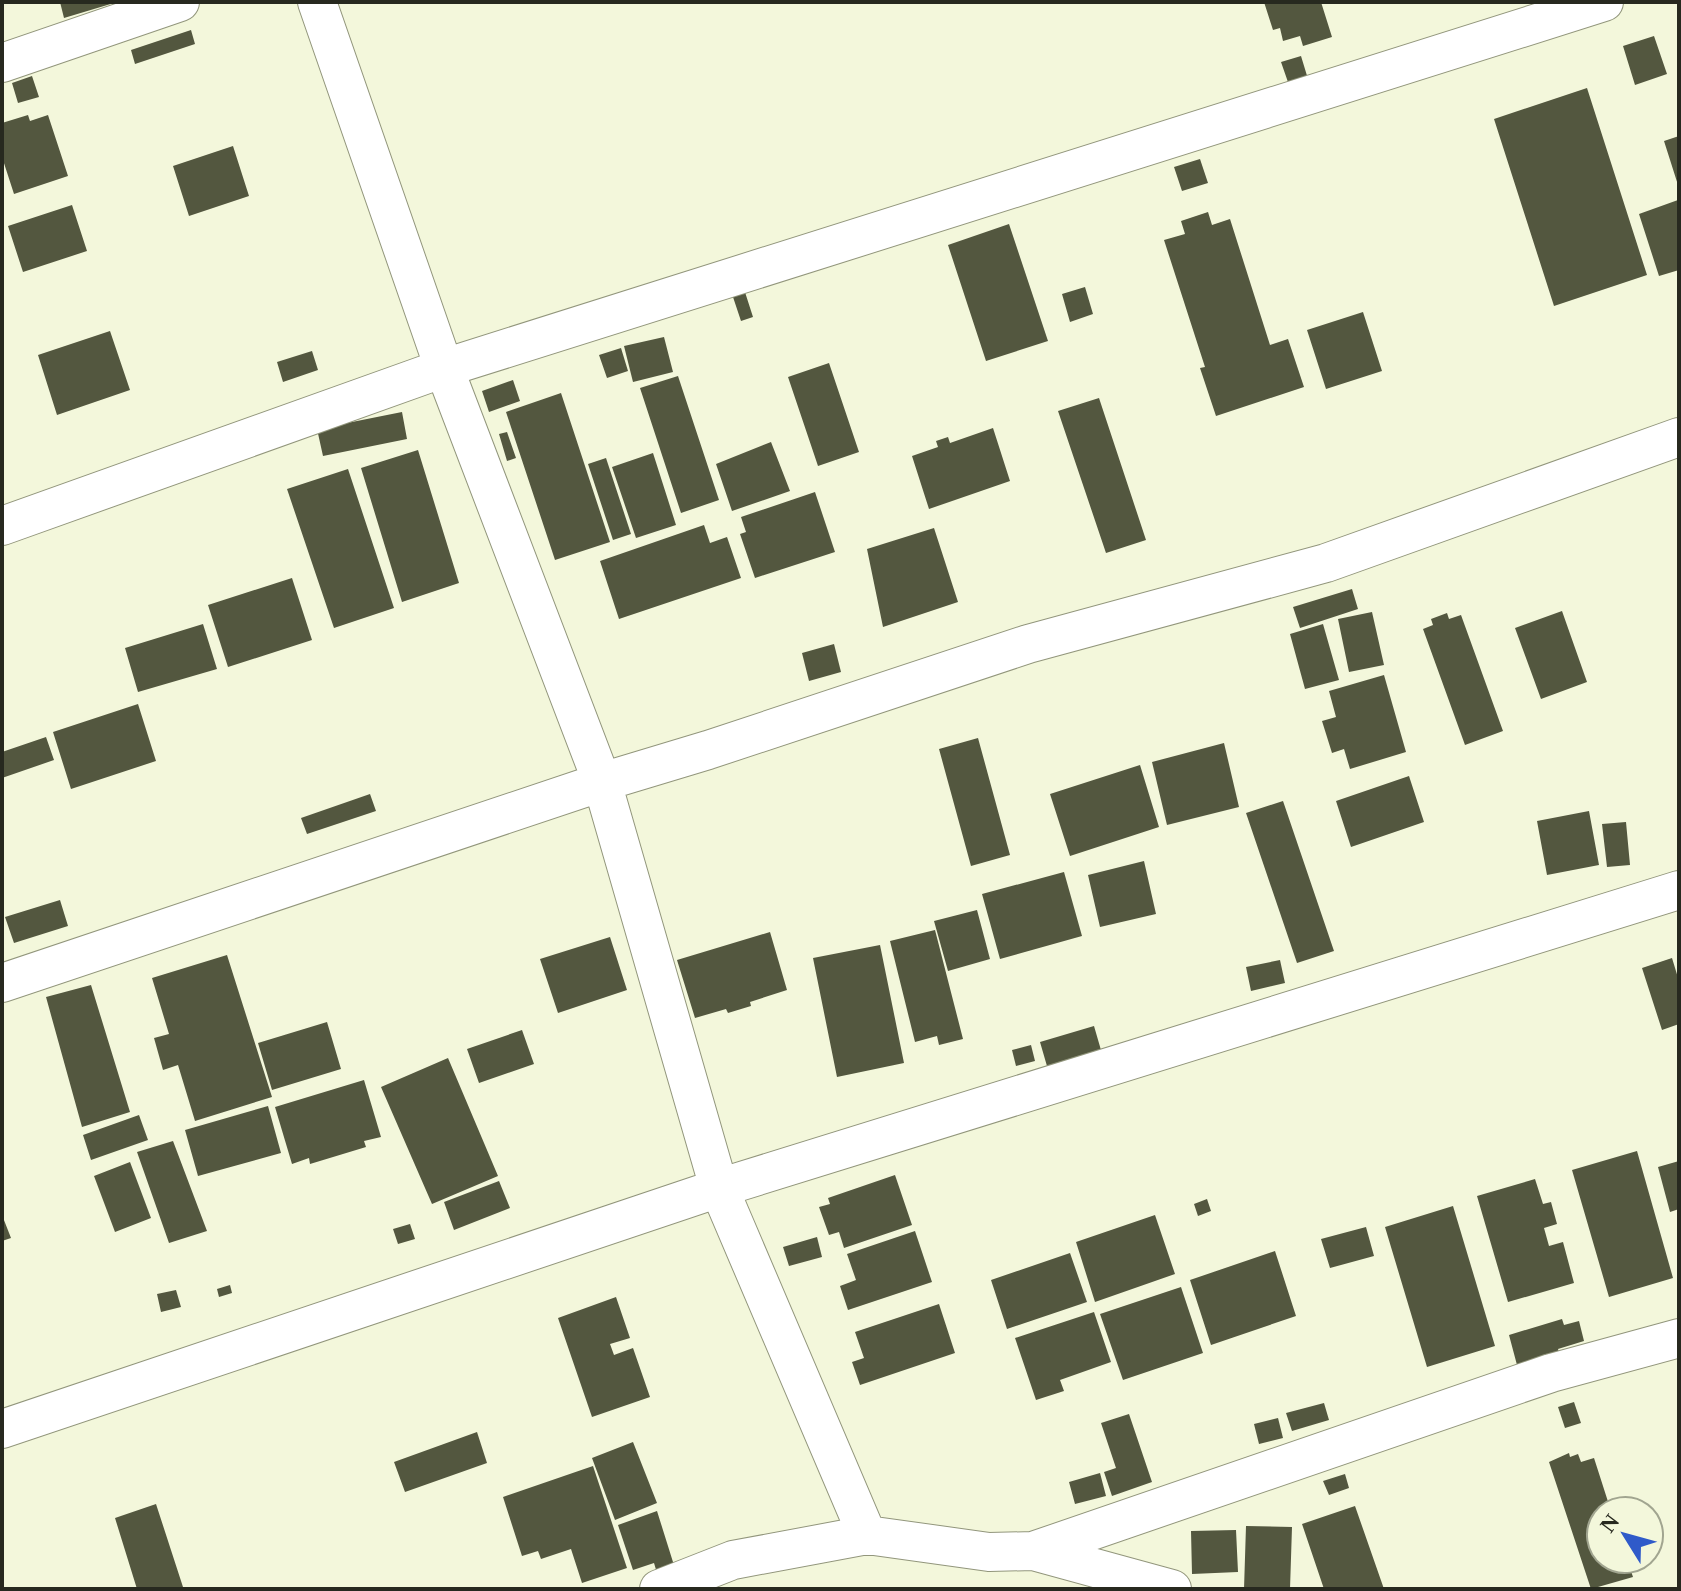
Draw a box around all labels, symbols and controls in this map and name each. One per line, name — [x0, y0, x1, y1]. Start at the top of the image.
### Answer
north arrow — [1585, 1495, 1665, 1575]
text: N — [1595, 1509, 1624, 1537]

